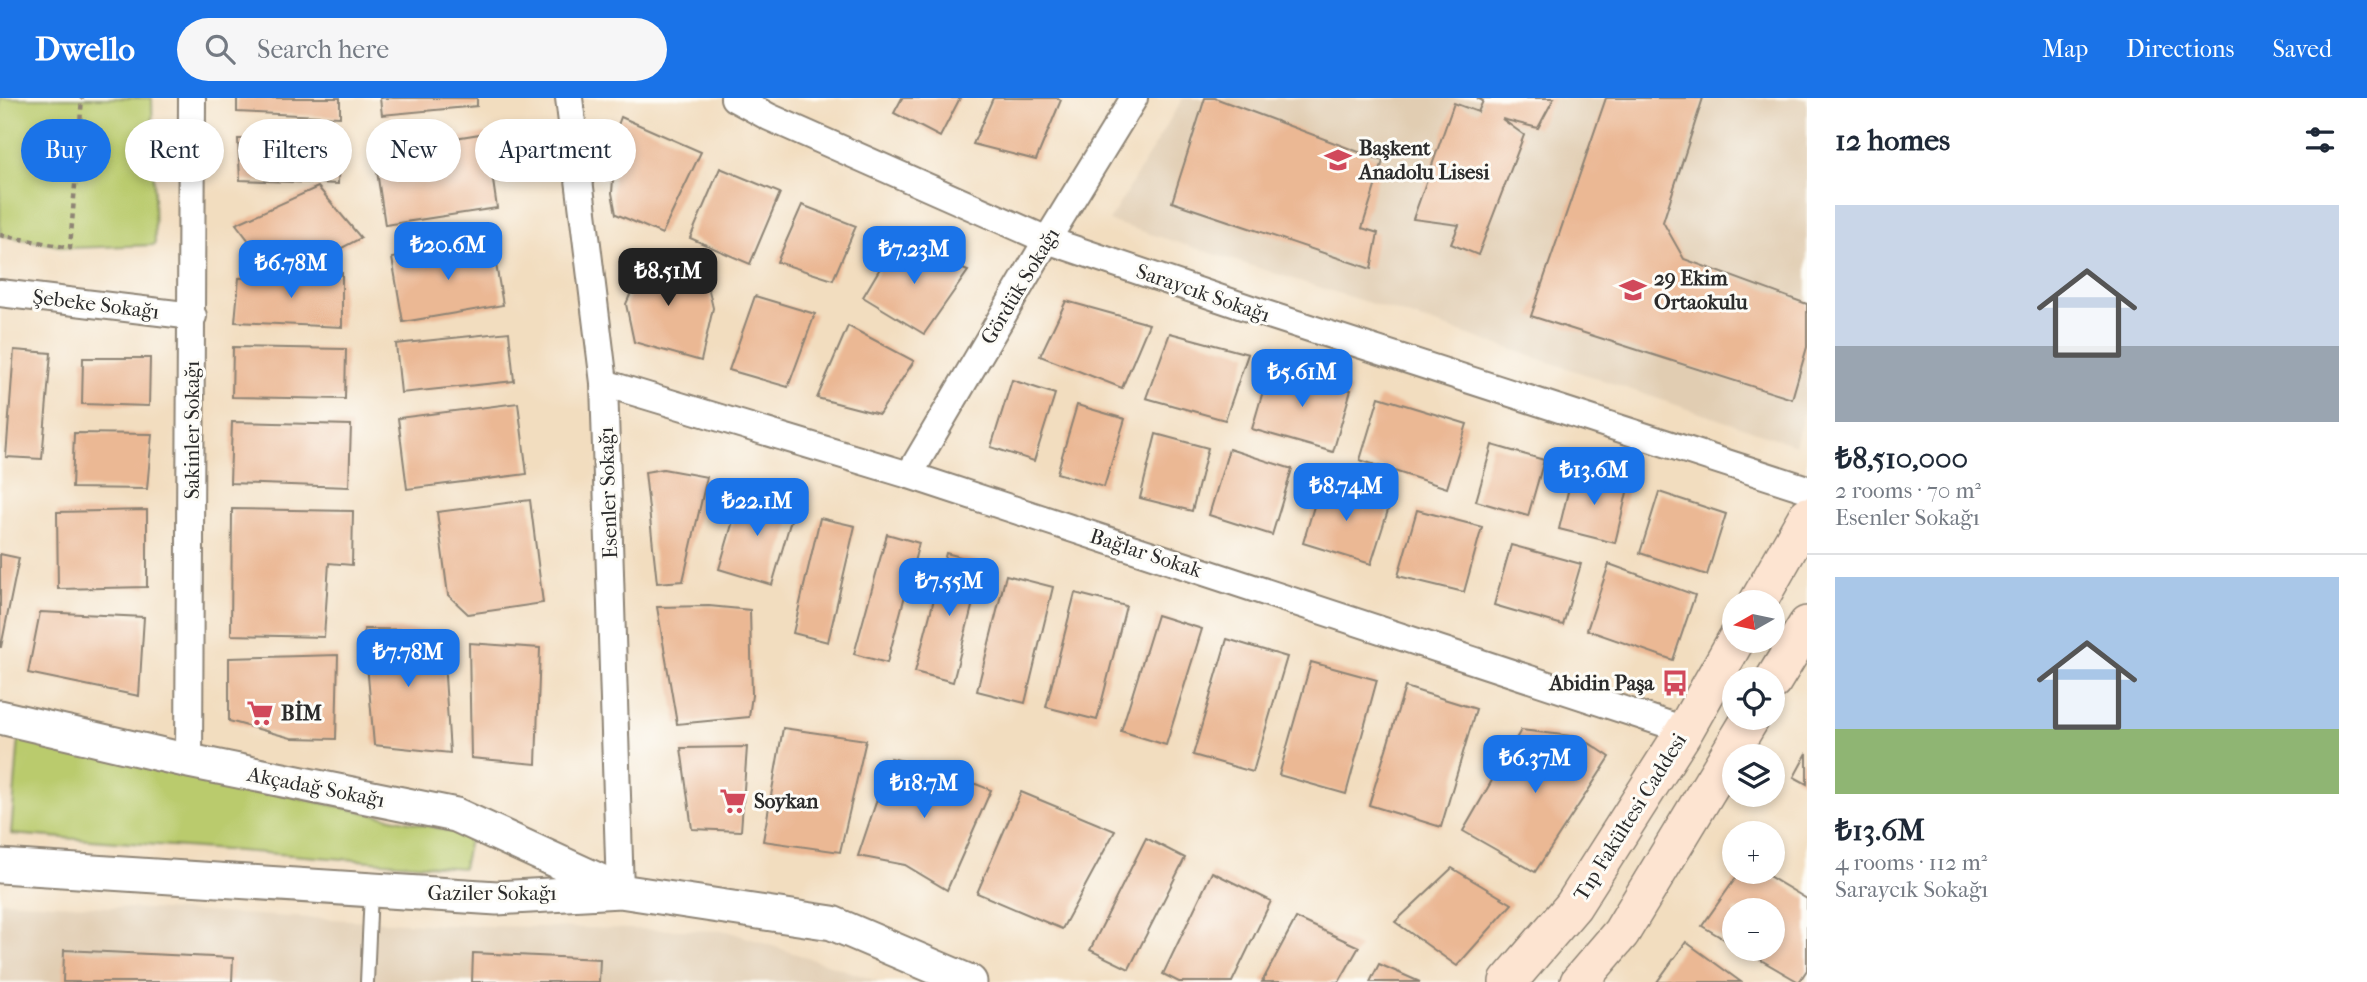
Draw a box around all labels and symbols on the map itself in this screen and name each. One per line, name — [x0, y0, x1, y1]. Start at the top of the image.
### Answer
place label: Başkent Anadolu Lisesi — [1357, 136, 1490, 184]
school or university icon: Başkent Anadolu Lisesi — [1323, 145, 1353, 175]
pin: ₺20.6M — [391, 222, 505, 282]
street label: Gördük Sokağı — [976, 223, 1064, 349]
pin: ₺7.23M — [857, 226, 971, 286]
pin: ₺6.78M — [234, 240, 348, 300]
pin: ₺8.51M — [611, 248, 725, 308]
street label: Saraycık Sokağı — [1133, 259, 1273, 327]
place label: 29 Ekim Ortaokulu — [1654, 266, 1748, 314]
school or university icon: 29 Ekim Ortaokulu — [1618, 275, 1648, 305]
street label: Şebeke Sokağı — [31, 284, 161, 324]
pin: ₺5.61M — [1245, 350, 1359, 409]
street label: Sakinler Sokağı — [180, 361, 204, 499]
street label: Esenler Sokağı — [594, 427, 622, 559]
pin: ₺13.6M — [1537, 448, 1651, 507]
pin: ₺8.74M — [1289, 464, 1403, 523]
pin: ₺22.1M — [700, 478, 814, 538]
street label: Bağlar Sokak — [1087, 524, 1205, 582]
pin: ₺7.55M — [892, 559, 1006, 618]
north arrow — [1722, 590, 1785, 653]
pin: ₺7.78M — [351, 630, 465, 689]
bus stop icon: Abidin Paşa — [1660, 668, 1690, 698]
place label: Abidin Paşa — [1547, 671, 1655, 696]
supermarket icon: BİM — [245, 698, 275, 728]
place label: BİM — [281, 700, 322, 725]
street label: Tıp Fakültesi Caddesi — [1569, 729, 1691, 905]
pin: ₺6.37M — [1478, 736, 1592, 795]
pin: ₺18.7M — [867, 760, 981, 820]
street label: Akçadağ Sokağı — [244, 762, 387, 812]
supermarket icon: Soykan — [718, 786, 748, 816]
place label: Soykan — [754, 789, 819, 813]
street label: Gaziler Sokağı — [428, 881, 556, 905]

